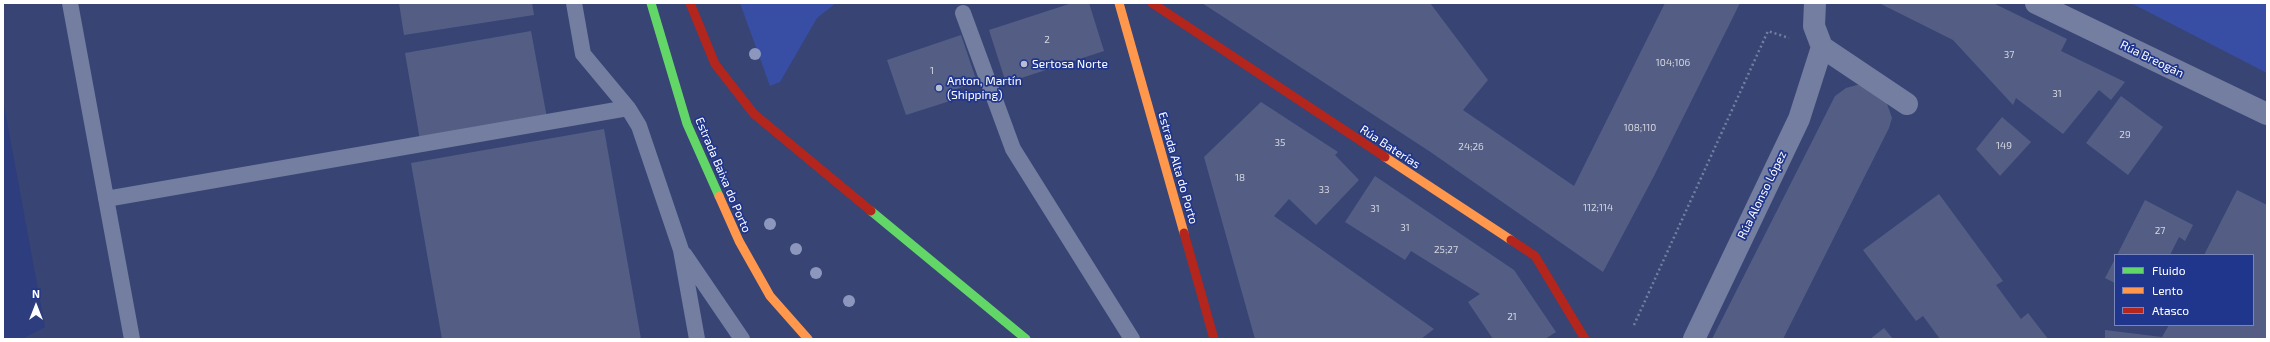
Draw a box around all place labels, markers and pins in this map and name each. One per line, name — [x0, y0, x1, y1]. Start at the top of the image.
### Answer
place label: Sertosa Norte — [1032, 57, 1108, 71]
marker: Sertosa Norte — [1019, 59, 1029, 69]
place label: Anton, Martín (Shipping) — [947, 74, 1022, 102]
marker: Anton, Martín (Shipping) — [934, 83, 944, 93]

